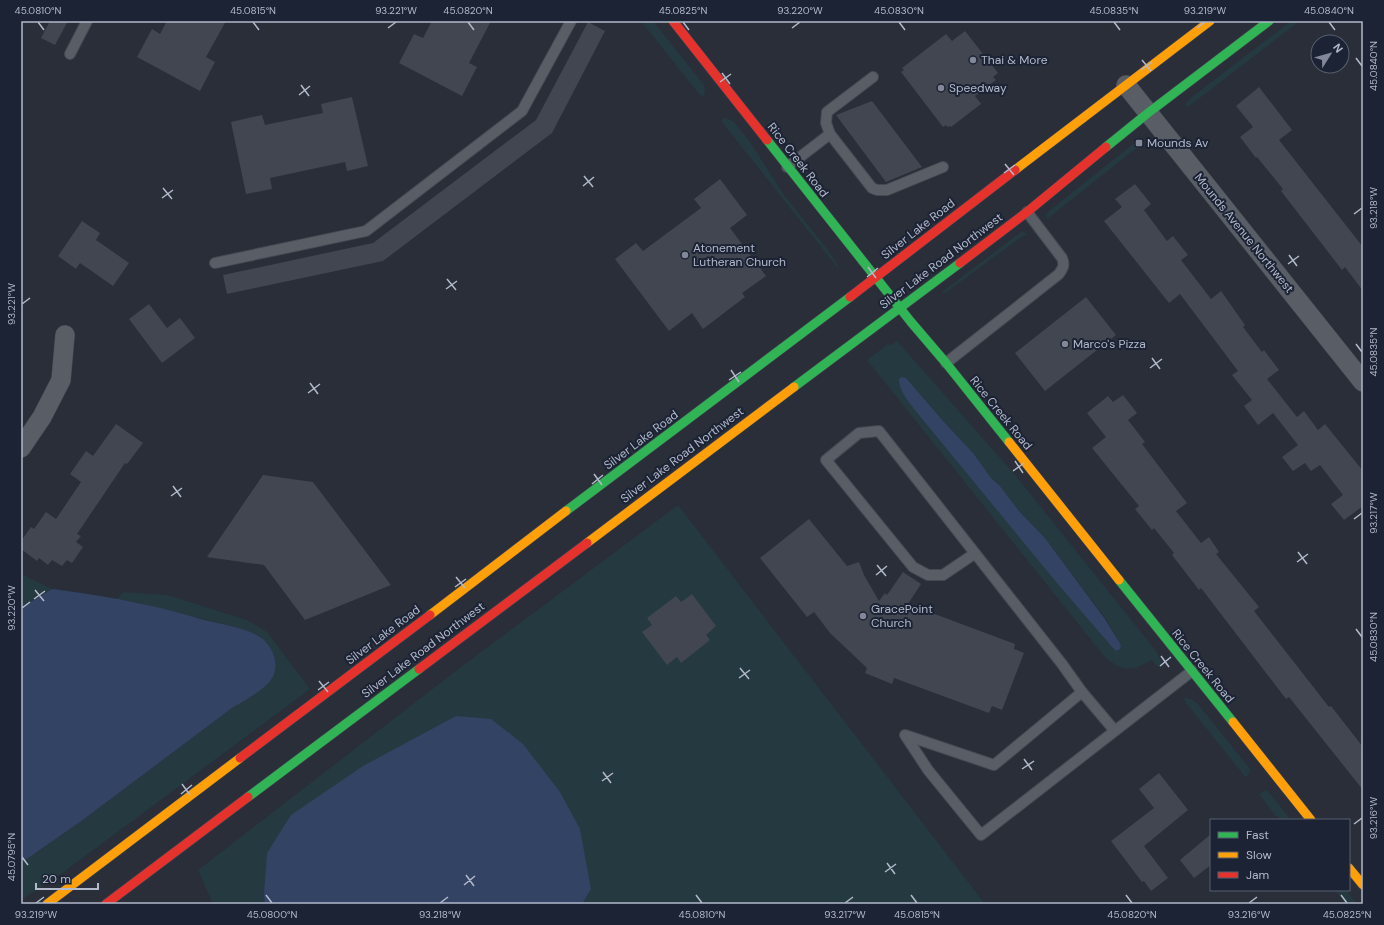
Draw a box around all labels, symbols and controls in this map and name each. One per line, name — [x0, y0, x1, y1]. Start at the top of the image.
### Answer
text: 45.0810°N — [15, 4, 61, 17]
text: 45.0815°N — [230, 4, 276, 17]
text: 93.221°W — [375, 4, 417, 17]
text: 45.0820°N — [443, 4, 493, 17]
text: 45.0825°N — [659, 4, 707, 17]
text: 93.220°W — [777, 4, 823, 17]
text: 45.0830°N — [874, 4, 924, 17]
text: 45.0835°N — [1089, 4, 1139, 17]
text: 93.219°W — [1184, 4, 1226, 17]
text: 45.0840°N — [1304, 4, 1354, 17]
north arrow — [1310, 34, 1350, 74]
text: N — [1330, 41, 1346, 55]
text: 45.0840°N — [1367, 41, 1380, 91]
place label: Thai & More — [981, 52, 1048, 68]
marker: Thai & More — [968, 55, 978, 65]
place label: Speedway — [949, 80, 1007, 96]
marker: Speedway — [936, 83, 946, 93]
street label: Rice Creek Road — [764, 119, 832, 201]
place label: Mounds Av — [1147, 135, 1209, 151]
marker: Mounds Av — [1134, 138, 1144, 148]
street label: Mounds Avenue Northwest — [1191, 170, 1297, 296]
text: 93.218°W — [1367, 187, 1380, 229]
street label: Silver Lake Road — [878, 195, 958, 263]
street label: Silver Lake Road Northwest — [876, 209, 1006, 313]
place label: Atonement Lutheran Church — [693, 240, 786, 270]
marker: Atonement Lutheran Church — [680, 250, 690, 260]
text: 93.221°W — [5, 283, 18, 325]
text: 45.0835°N — [1367, 327, 1380, 377]
place label: Marco's Pizza — [1073, 336, 1146, 352]
marker: Marco's Pizza — [1060, 339, 1070, 349]
street label: Rice Creek Road — [966, 373, 1036, 453]
street label: Silver Lake Road Northwest — [617, 403, 747, 507]
street label: Silver Lake Road — [600, 407, 682, 473]
text: 93.217°W — [1367, 492, 1380, 534]
text: 93.220°W — [5, 585, 18, 631]
street label: Silver Lake Road Northwest — [358, 598, 488, 702]
place label: GracePoint Church — [871, 601, 933, 631]
street label: Silver Lake Road — [342, 602, 424, 668]
marker: GracePoint Church — [858, 611, 868, 621]
text: 45.0830°N — [1367, 612, 1380, 662]
street label: Rice Creek Road — [1168, 626, 1238, 706]
text: 93.216°W — [1367, 797, 1380, 839]
legend — [1210, 819, 1350, 891]
text: Fast — [1246, 827, 1269, 843]
text: 45.0795°N — [5, 833, 18, 881]
text: Slow — [1246, 847, 1272, 863]
scale bar — [36, 865, 98, 891]
text: Jam — [1246, 867, 1269, 883]
text: 20 m — [42, 871, 71, 887]
text: 93.219°W — [15, 908, 57, 921]
text: 45.0800°N — [247, 908, 297, 921]
text: 93.218°W — [419, 908, 461, 921]
text: 45.0810°N — [679, 908, 725, 921]
text: 93.217°W — [824, 908, 866, 921]
text: 45.0815°N — [894, 908, 940, 921]
text: 45.0820°N — [1107, 908, 1157, 921]
text: 93.216°W — [1228, 908, 1270, 921]
text: 45.0825°N — [1323, 908, 1371, 921]

